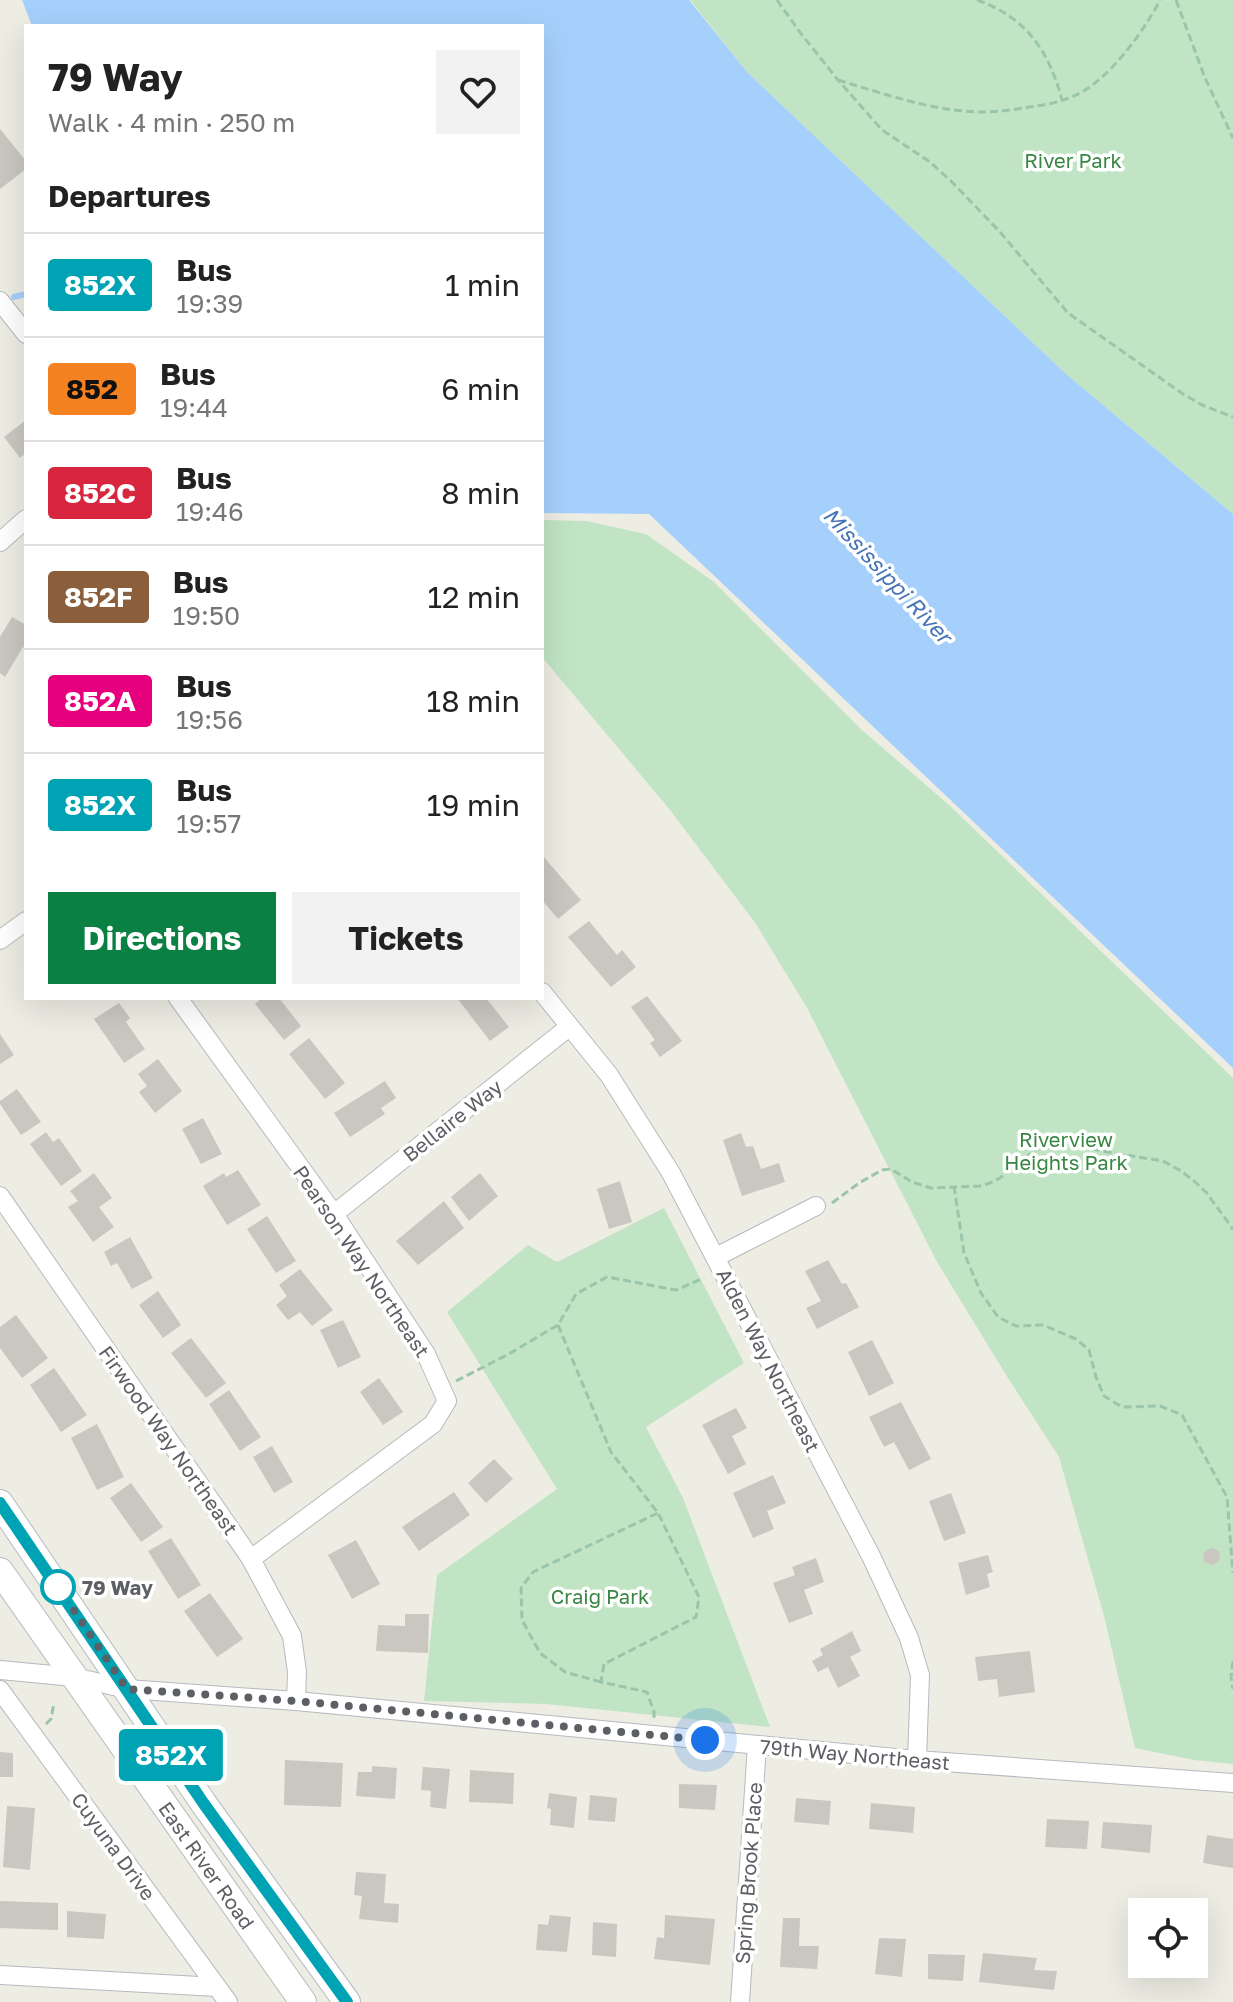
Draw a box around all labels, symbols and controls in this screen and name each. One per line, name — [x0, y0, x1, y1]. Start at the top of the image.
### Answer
button: heart — [436, 50, 520, 134]
text: 79 Way — [48, 54, 183, 99]
text: Walk · 4 min · 250 m — [48, 107, 295, 138]
park label: River Park — [1024, 148, 1122, 172]
text: Departures — [48, 178, 211, 214]
text: Bus — [176, 252, 232, 288]
text: 1 min — [445, 267, 520, 303]
text: 852X — [64, 268, 136, 301]
text: 19:39 — [176, 288, 243, 319]
text: Bus — [160, 356, 216, 392]
text: 6 min — [441, 371, 520, 407]
text: 852 — [66, 372, 118, 405]
text: 19:44 — [160, 392, 228, 423]
text: Bus — [176, 460, 232, 496]
text: 8 min — [441, 475, 520, 511]
text: 852C — [64, 476, 136, 509]
text: 19:46 — [176, 496, 244, 527]
water label: Mississippi River — [818, 502, 960, 651]
text: Bus — [173, 564, 229, 600]
text: 12 min — [428, 579, 520, 615]
text: 852F — [64, 580, 133, 613]
text: 19:50 — [173, 600, 240, 631]
text: Bus — [176, 668, 232, 704]
text: 18 min — [427, 683, 520, 719]
text: 852A — [64, 684, 136, 717]
text: 19:56 — [176, 704, 243, 735]
text: Bus — [176, 772, 232, 808]
text: 19 min — [427, 787, 520, 823]
text: 852X — [64, 788, 136, 821]
text: 19:57 — [176, 808, 241, 839]
button: Directions — [48, 892, 276, 984]
button: Tickets — [292, 892, 520, 984]
street label: Bellaire Way — [398, 1074, 506, 1166]
park label: Riverview Heights Park — [1004, 1127, 1128, 1174]
street label: Pearson Way Northeast — [289, 1161, 435, 1361]
street label: Alden Way Northeast — [712, 1264, 826, 1456]
street label: Firwood Way Northeast — [95, 1341, 243, 1539]
marker: 79 Way — [41, 1570, 75, 1604]
place label: 79 Way — [82, 1575, 153, 1599]
park label: Craig Park — [551, 1584, 649, 1608]
your location — [685, 1720, 725, 1760]
line badge: 852X — [115, 1729, 227, 1781]
street label: 79th Way Northeast — [759, 1734, 951, 1774]
text: 852X — [135, 1738, 207, 1771]
street label: Spring Brook Place — [730, 1781, 766, 1965]
street label: Cuyuna Drive — [67, 1788, 161, 1904]
street label: East River Road — [154, 1797, 260, 1933]
map controls — [1128, 1898, 1208, 1978]
button: locate — [1128, 1898, 1208, 1978]

